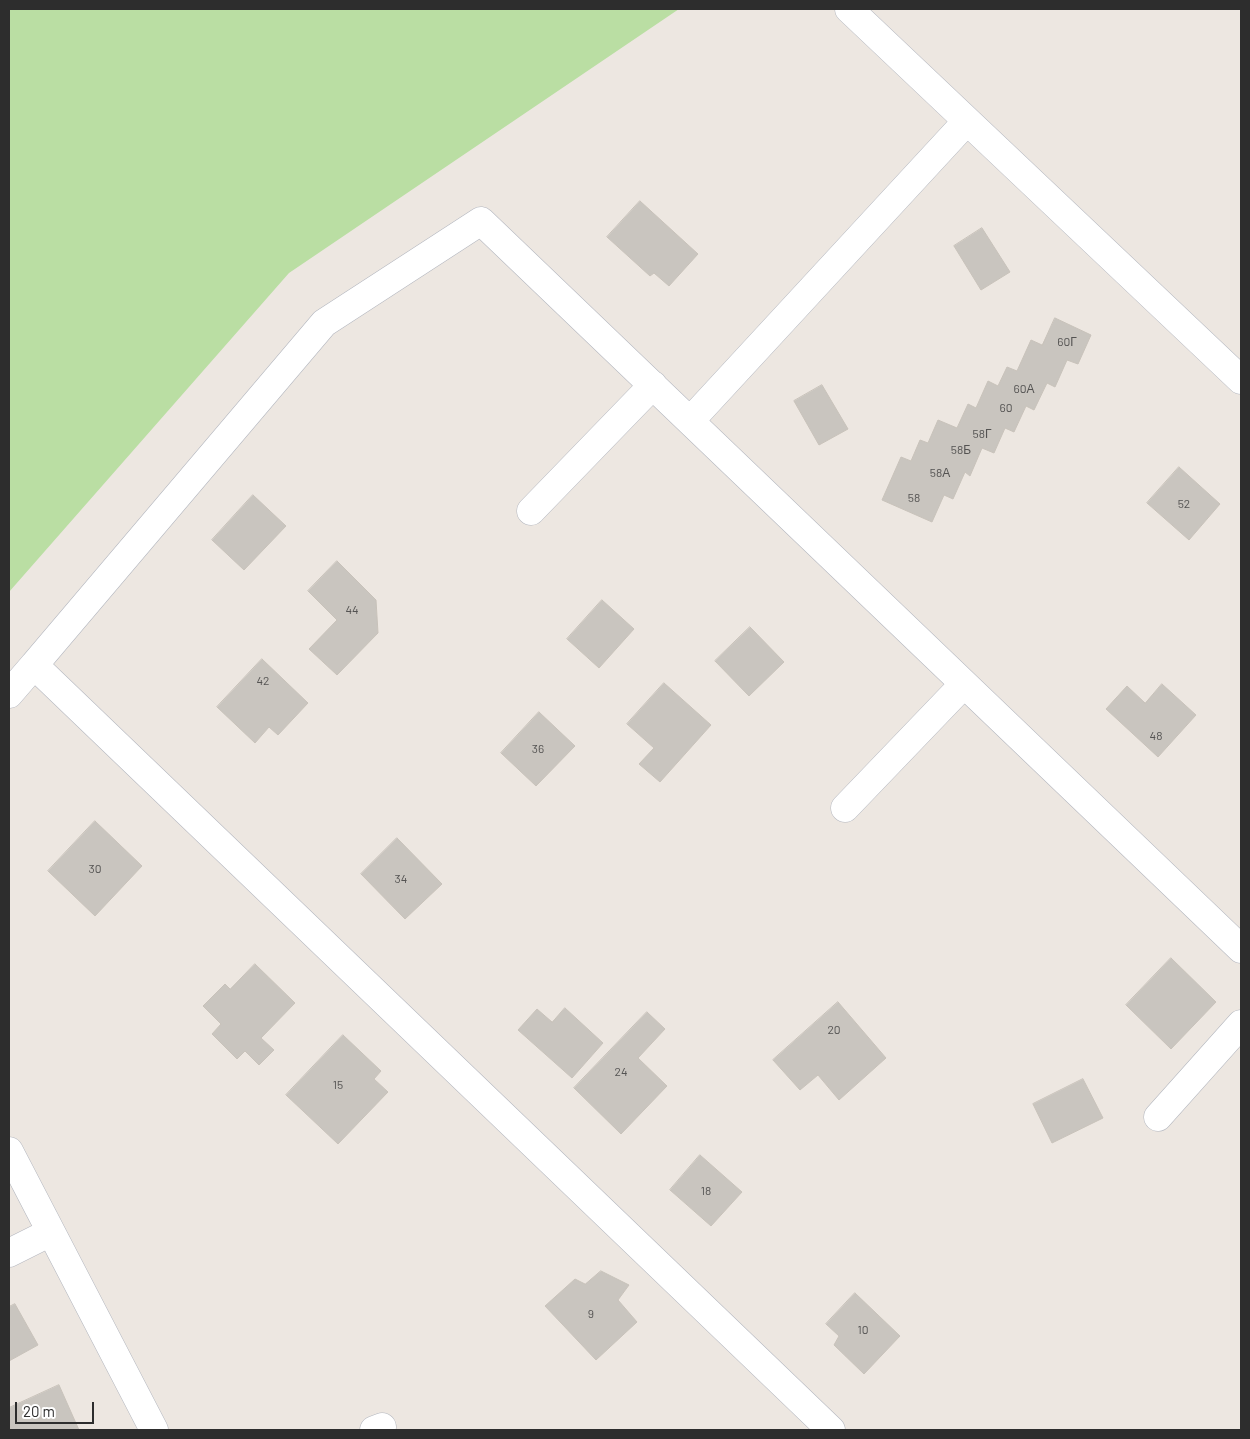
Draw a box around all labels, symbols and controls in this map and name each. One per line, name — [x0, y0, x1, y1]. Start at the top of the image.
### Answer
house number: 60Г — [1057, 335, 1077, 349]
house number: 60А — [1014, 382, 1034, 396]
house number: 60 — [1000, 401, 1012, 415]
house number: 58Г — [973, 427, 991, 441]
house number: 58Б — [951, 443, 971, 457]
house number: 58А — [930, 466, 950, 480]
house number: 58 — [908, 491, 920, 505]
house number: 52 — [1178, 497, 1190, 511]
house number: 44 — [345, 603, 359, 617]
house number: 42 — [256, 674, 270, 688]
house number: 48 — [1150, 729, 1162, 743]
house number: 36 — [532, 742, 544, 756]
house number: 30 — [89, 862, 101, 876]
house number: 34 — [395, 872, 407, 886]
house number: 20 — [827, 1023, 841, 1037]
house number: 24 — [614, 1065, 628, 1079]
house number: 15 — [333, 1078, 343, 1092]
house number: 18 — [701, 1184, 711, 1198]
house number: 9 — [588, 1307, 594, 1321]
house number: 10 — [858, 1323, 868, 1337]
scale bar — [18, 1392, 96, 1424]
text: 20 m — [23, 1402, 55, 1420]

